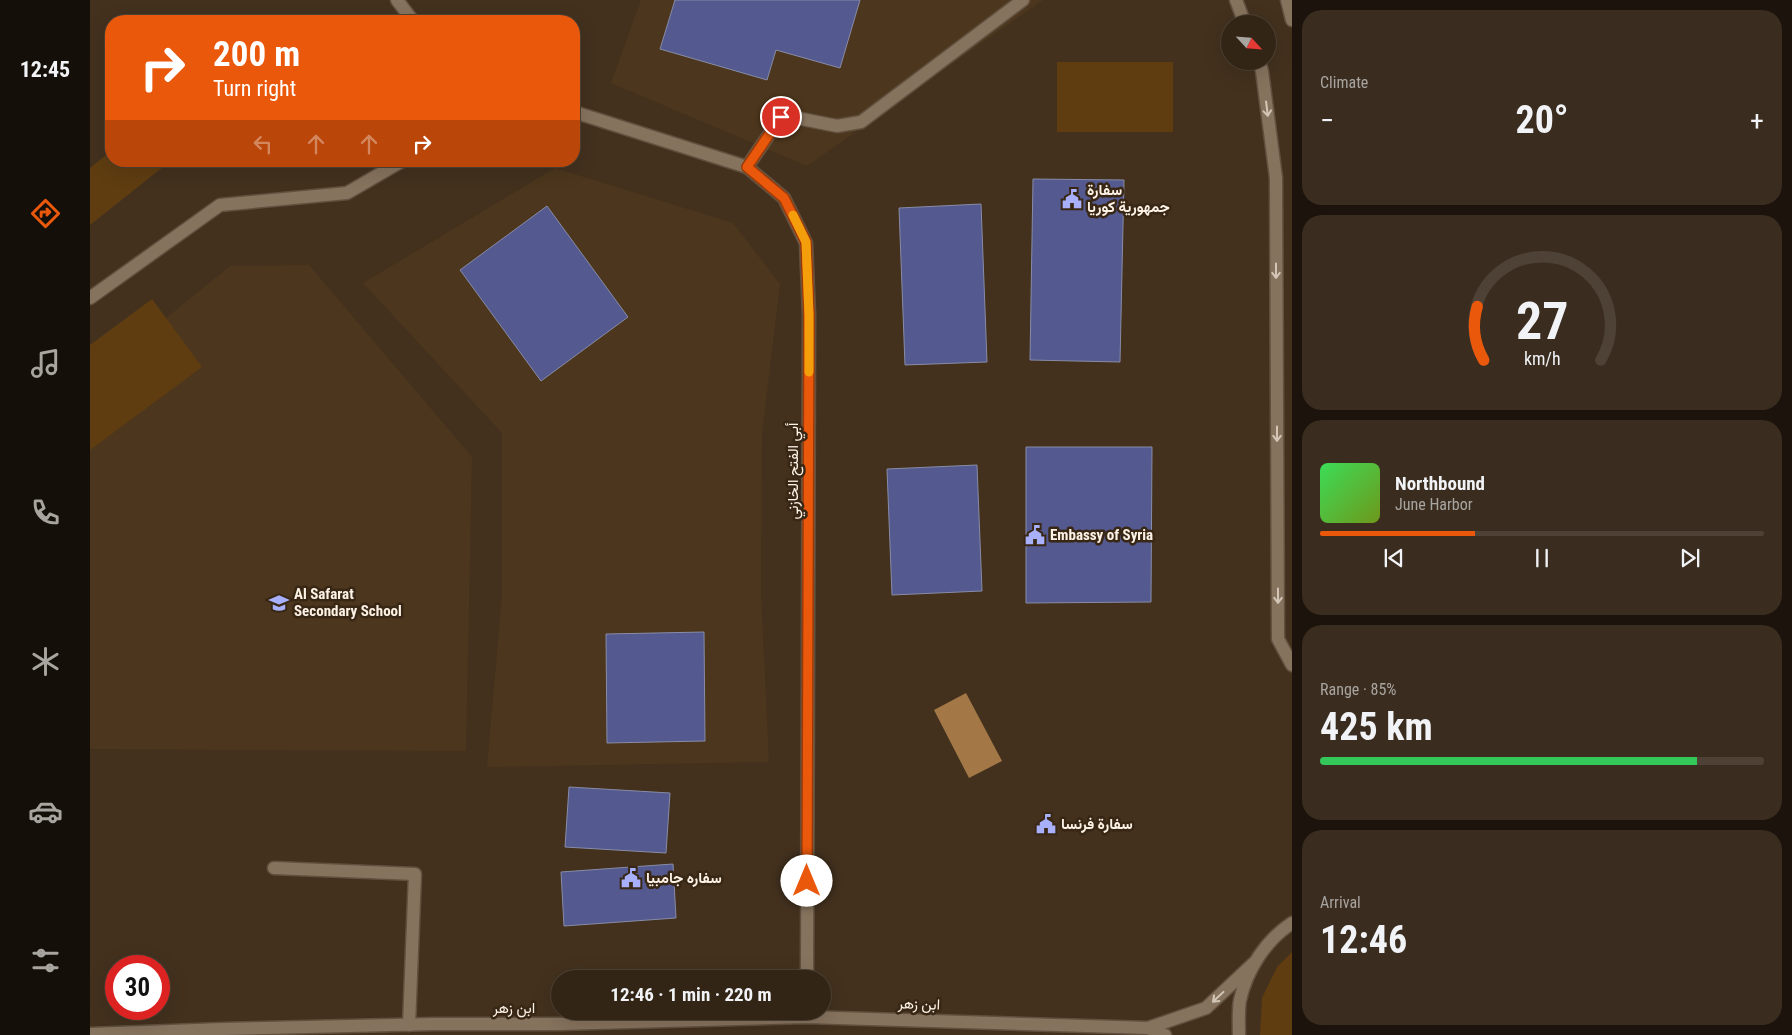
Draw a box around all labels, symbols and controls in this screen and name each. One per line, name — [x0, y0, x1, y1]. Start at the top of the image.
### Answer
north arrow — [1221, 15, 1276, 70]
map controls — [1221, 15, 1276, 70]
text: 200 m — [213, 34, 300, 75]
icon: right — [130, 35, 195, 100]
text: 12:45 — [20, 57, 70, 82]
text: Climate — [1320, 73, 1368, 92]
text: Turn right — [213, 76, 296, 101]
pin — [760, 96, 802, 138]
text: 20° — [1515, 98, 1569, 142]
one-way arrow — [1262, 101, 1272, 117]
icon: arrive — [767, 103, 795, 131]
text: − — [1320, 104, 1334, 137]
text: + — [1750, 104, 1764, 137]
icon: left — [249, 130, 277, 158]
icon: ahead — [302, 130, 330, 158]
icon: ahead — [355, 130, 383, 158]
icon: right — [408, 130, 436, 158]
place label: سفارة جمهورية كوريا — [1087, 181, 1170, 216]
public building icon: سفارة جمهورية كوريا — [1061, 188, 1083, 210]
icon: directions — [28, 196, 63, 231]
one-way arrow — [1271, 262, 1281, 279]
text: 27 — [1516, 291, 1568, 352]
icon: music — [28, 346, 63, 381]
text: km/h — [1524, 348, 1560, 369]
street label: أبي الفتح الخازني — [784, 422, 806, 519]
one-way arrow — [1272, 425, 1282, 441]
text: Northbound — [1395, 472, 1485, 495]
icon: phone — [28, 495, 63, 530]
text: June Harbor — [1395, 495, 1473, 514]
public building icon: Embassy of Syria — [1024, 524, 1046, 546]
place label: Embassy of Syria — [1050, 526, 1153, 544]
icon: previous — [1380, 544, 1408, 572]
icon: pause — [1528, 544, 1556, 572]
icon: next — [1676, 544, 1704, 572]
place label: Al Safarat Secondary School — [294, 585, 402, 620]
one-way arrow — [1273, 588, 1283, 604]
school or university icon: Al Safarat Secondary School — [268, 592, 290, 614]
icon: climate — [28, 644, 63, 679]
text: Range · 85% — [1320, 680, 1396, 699]
text: 425 km — [1320, 705, 1433, 749]
icon: car — [28, 794, 63, 829]
public building icon: سفارة فرنسا — [1035, 813, 1057, 835]
place label: سفارة فرنسا — [1061, 815, 1133, 833]
position arrow — [780, 854, 832, 906]
public building icon: سفاره جامبيا — [620, 867, 642, 889]
place label: سفاره جامبيا — [646, 869, 722, 887]
text: Arrival — [1320, 893, 1361, 912]
text: 12:46 — [1320, 918, 1407, 962]
icon: filters — [28, 943, 63, 978]
speed limit sign: 30 — [105, 955, 170, 1020]
text: 12:46 · 1 min · 220 m — [610, 983, 772, 1006]
one-way arrow — [1212, 991, 1224, 1003]
street label: ابن زهر — [896, 994, 940, 1015]
street label: ابن زهر — [492, 999, 535, 1018]

